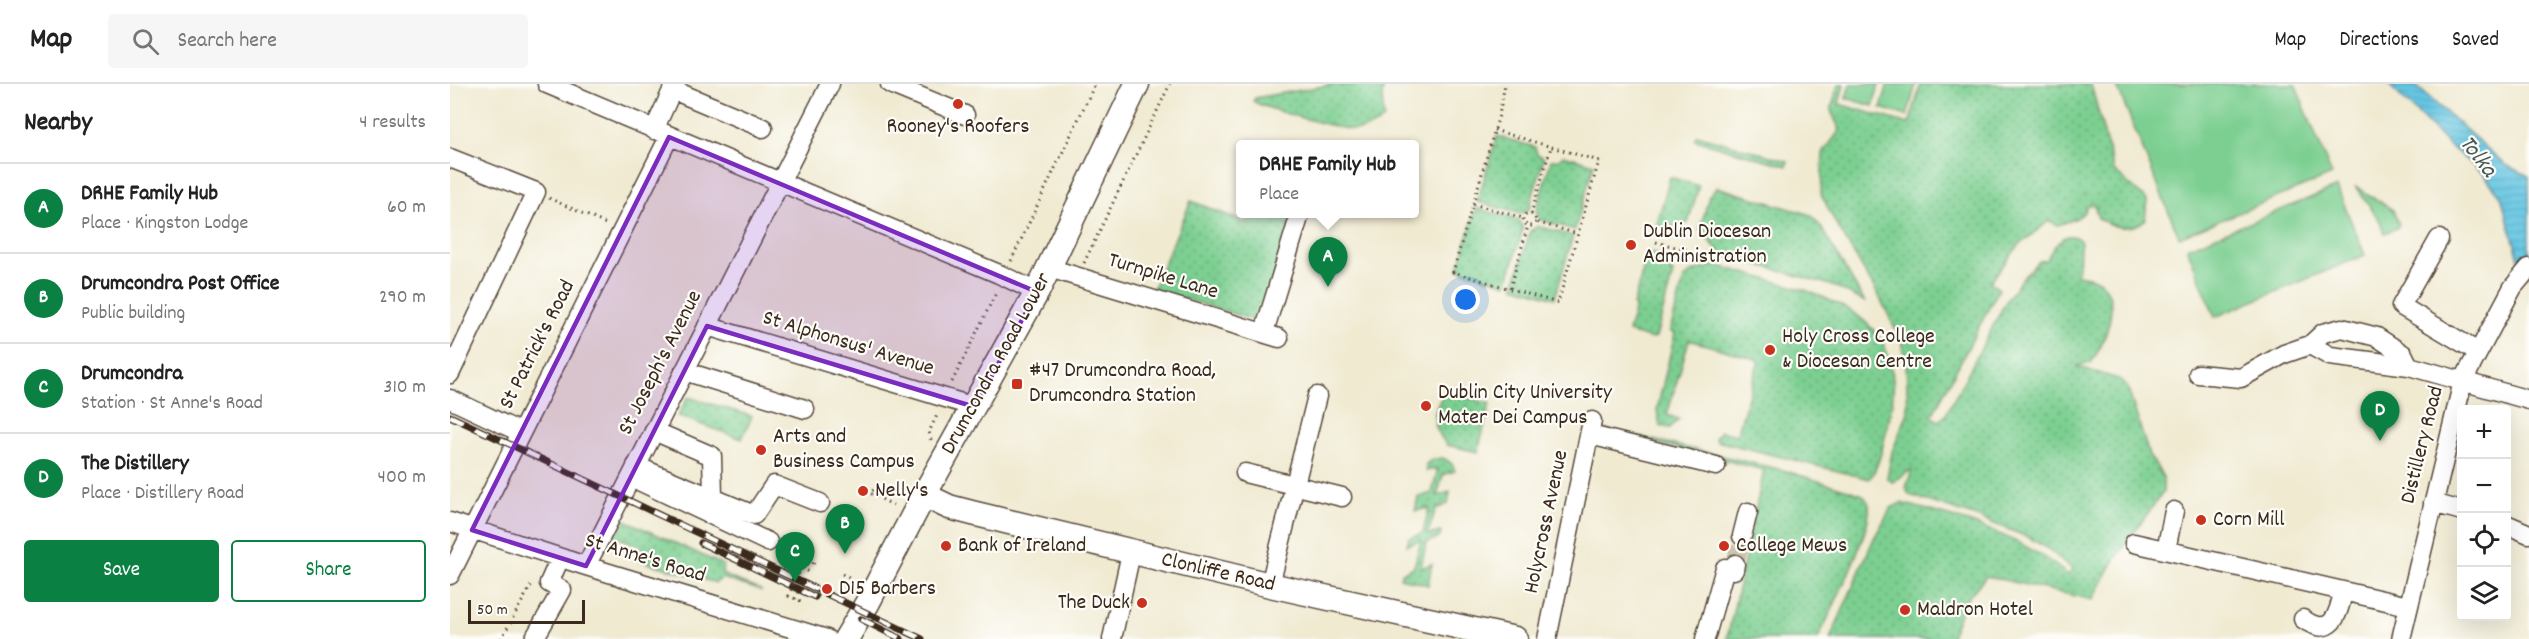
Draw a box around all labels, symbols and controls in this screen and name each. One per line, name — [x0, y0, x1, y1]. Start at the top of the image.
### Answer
search box — [108, 14, 528, 68]
text: Map — [30, 21, 72, 61]
icon: search — [129, 25, 162, 58]
text: Search here — [177, 26, 277, 57]
text: Map — [2275, 26, 2306, 56]
text: Directions — [2339, 26, 2419, 56]
text: Saved — [2452, 26, 2499, 56]
marker: Rooney's Roofers — [951, 97, 965, 111]
text: Nearby — [24, 105, 92, 142]
text: 4 results — [359, 109, 426, 137]
place label: Rooney's Roofers — [887, 112, 1029, 143]
water label: Tolka — [2450, 129, 2505, 187]
popup — [1236, 140, 1419, 218]
text: DRHE Family Hub — [1259, 150, 1396, 181]
text: DRHE Family Hub — [81, 179, 218, 210]
text: Place — [1259, 181, 1299, 209]
text: A — [38, 194, 49, 222]
text: 60 m — [387, 194, 426, 222]
text: Place · Kingston Lodge — [81, 210, 248, 238]
place label: Dublin Diocesan Administration — [1643, 217, 1771, 273]
pin: A — [1308, 238, 1348, 287]
marker: Dublin Diocesan Administration — [1624, 238, 1638, 252]
street label: Turnpike Lane — [1104, 246, 1222, 308]
street label: Drumcondra Road Lower — [934, 267, 1060, 461]
text: Drumcondra Post Office — [81, 269, 279, 300]
street label: St Patrick's Road — [492, 275, 584, 415]
text: B — [39, 284, 48, 312]
text: 290 m — [379, 284, 426, 312]
street label: St Joseph's Avenue — [611, 285, 711, 441]
your location — [1451, 285, 1480, 314]
text: Public building — [81, 300, 185, 328]
street label: St Alphonsus' Avenue — [758, 303, 938, 385]
place label: Holy Cross College & Diocesan Centre — [1782, 322, 1935, 378]
marker: Holy Cross College & Diocesan Centre — [1763, 343, 1777, 357]
place label: #47 Drumcondra Road, Drumcondra Station — [1029, 356, 1216, 412]
text: Drumcondra — [81, 359, 183, 390]
text: C — [39, 374, 48, 402]
text: 310 m — [384, 374, 426, 402]
marker: #47 Drumcondra Road, Drumcondra Station — [1010, 377, 1024, 391]
place label: Dublin City University Mater Dei Campus — [1438, 378, 1613, 434]
street label: Distillery Road — [2393, 383, 2453, 507]
text: Station · St Anne's Road — [81, 390, 263, 418]
pin: D — [2360, 392, 2400, 441]
marker: Dublin City University Mater Dei Campus — [1419, 399, 1433, 413]
map controls — [2457, 405, 2511, 621]
button: + — [2457, 405, 2511, 459]
place label: Arts and Business Campus — [773, 422, 915, 478]
marker: Arts and Business Campus — [754, 443, 768, 457]
street label: Holycross Avenue — [1517, 447, 1577, 597]
text: The Distillery — [81, 449, 189, 480]
button: − — [2457, 459, 2511, 513]
text: D — [38, 464, 49, 492]
text: 400 m — [378, 464, 426, 492]
place label: Nelly's — [875, 476, 929, 507]
text: Place · Distillery Road — [81, 480, 244, 508]
marker: Nelly's — [856, 484, 870, 498]
pin: B — [826, 504, 864, 554]
place label: Corn Mill — [2213, 505, 2284, 536]
marker: Corn Mill — [2194, 513, 2208, 527]
button: locate — [2457, 513, 2511, 567]
street label: St Anne's Road — [581, 526, 709, 592]
place label: Bank of Ireland — [958, 531, 1086, 562]
place label: College Mews — [1736, 531, 1847, 562]
pin: C — [776, 532, 814, 582]
marker: Bank of Ireland — [939, 539, 953, 553]
marker: College Mews — [1717, 539, 1731, 553]
button: Save — [24, 540, 219, 602]
button: Share — [231, 540, 426, 602]
street label: Clonliffe Road — [1158, 545, 1278, 601]
button: layers — [2457, 567, 2511, 621]
place label: D15 Barbers — [839, 574, 936, 605]
marker: D15 Barbers — [820, 582, 834, 596]
place label: The Duck — [1058, 588, 1130, 619]
place label: Maldron Hotel — [1917, 595, 2033, 626]
marker: The Duck — [1135, 596, 1149, 610]
scale bar — [468, 597, 585, 624]
text: 50 m — [477, 599, 508, 622]
marker: Maldron Hotel — [1898, 603, 1912, 617]

